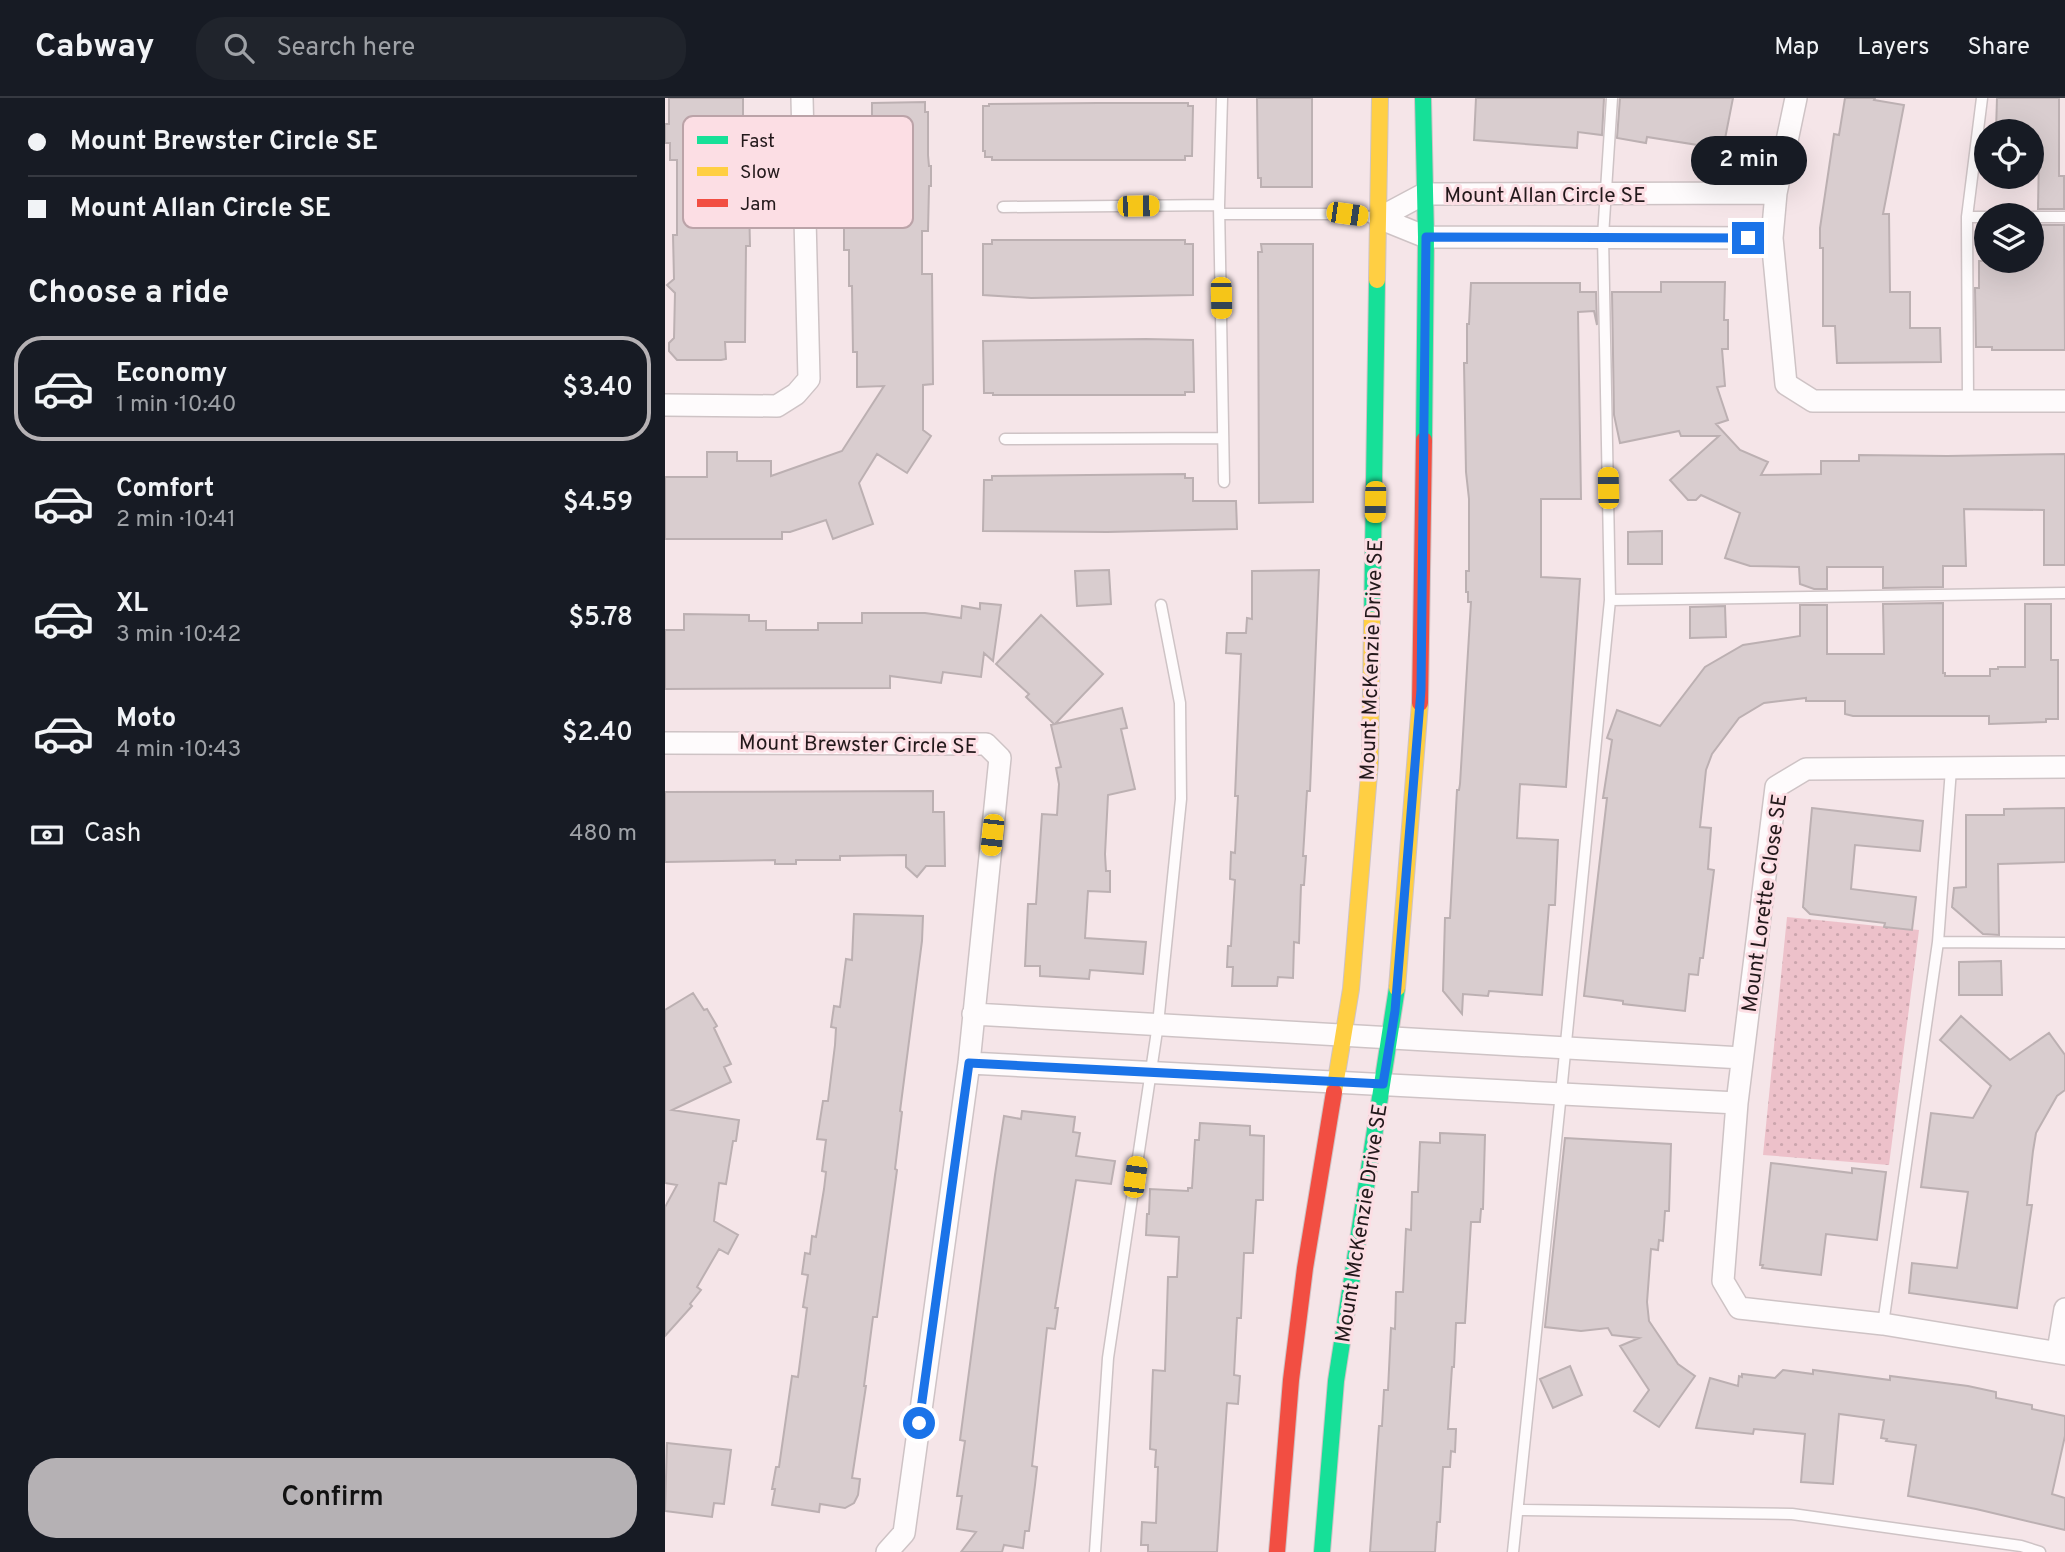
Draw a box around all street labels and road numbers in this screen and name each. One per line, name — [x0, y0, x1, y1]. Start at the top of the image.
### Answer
street label: Mount Allan Circle SE — [1444, 183, 1646, 210]
street label: Mount McKenzie Drive SE — [1355, 539, 1390, 781]
street label: Mount Brewster Circle SE — [739, 730, 977, 761]
street label: Mount Lorette Close SE — [1737, 792, 1794, 1014]
street label: Mount McKenzie Drive SE — [1330, 1102, 1395, 1344]

